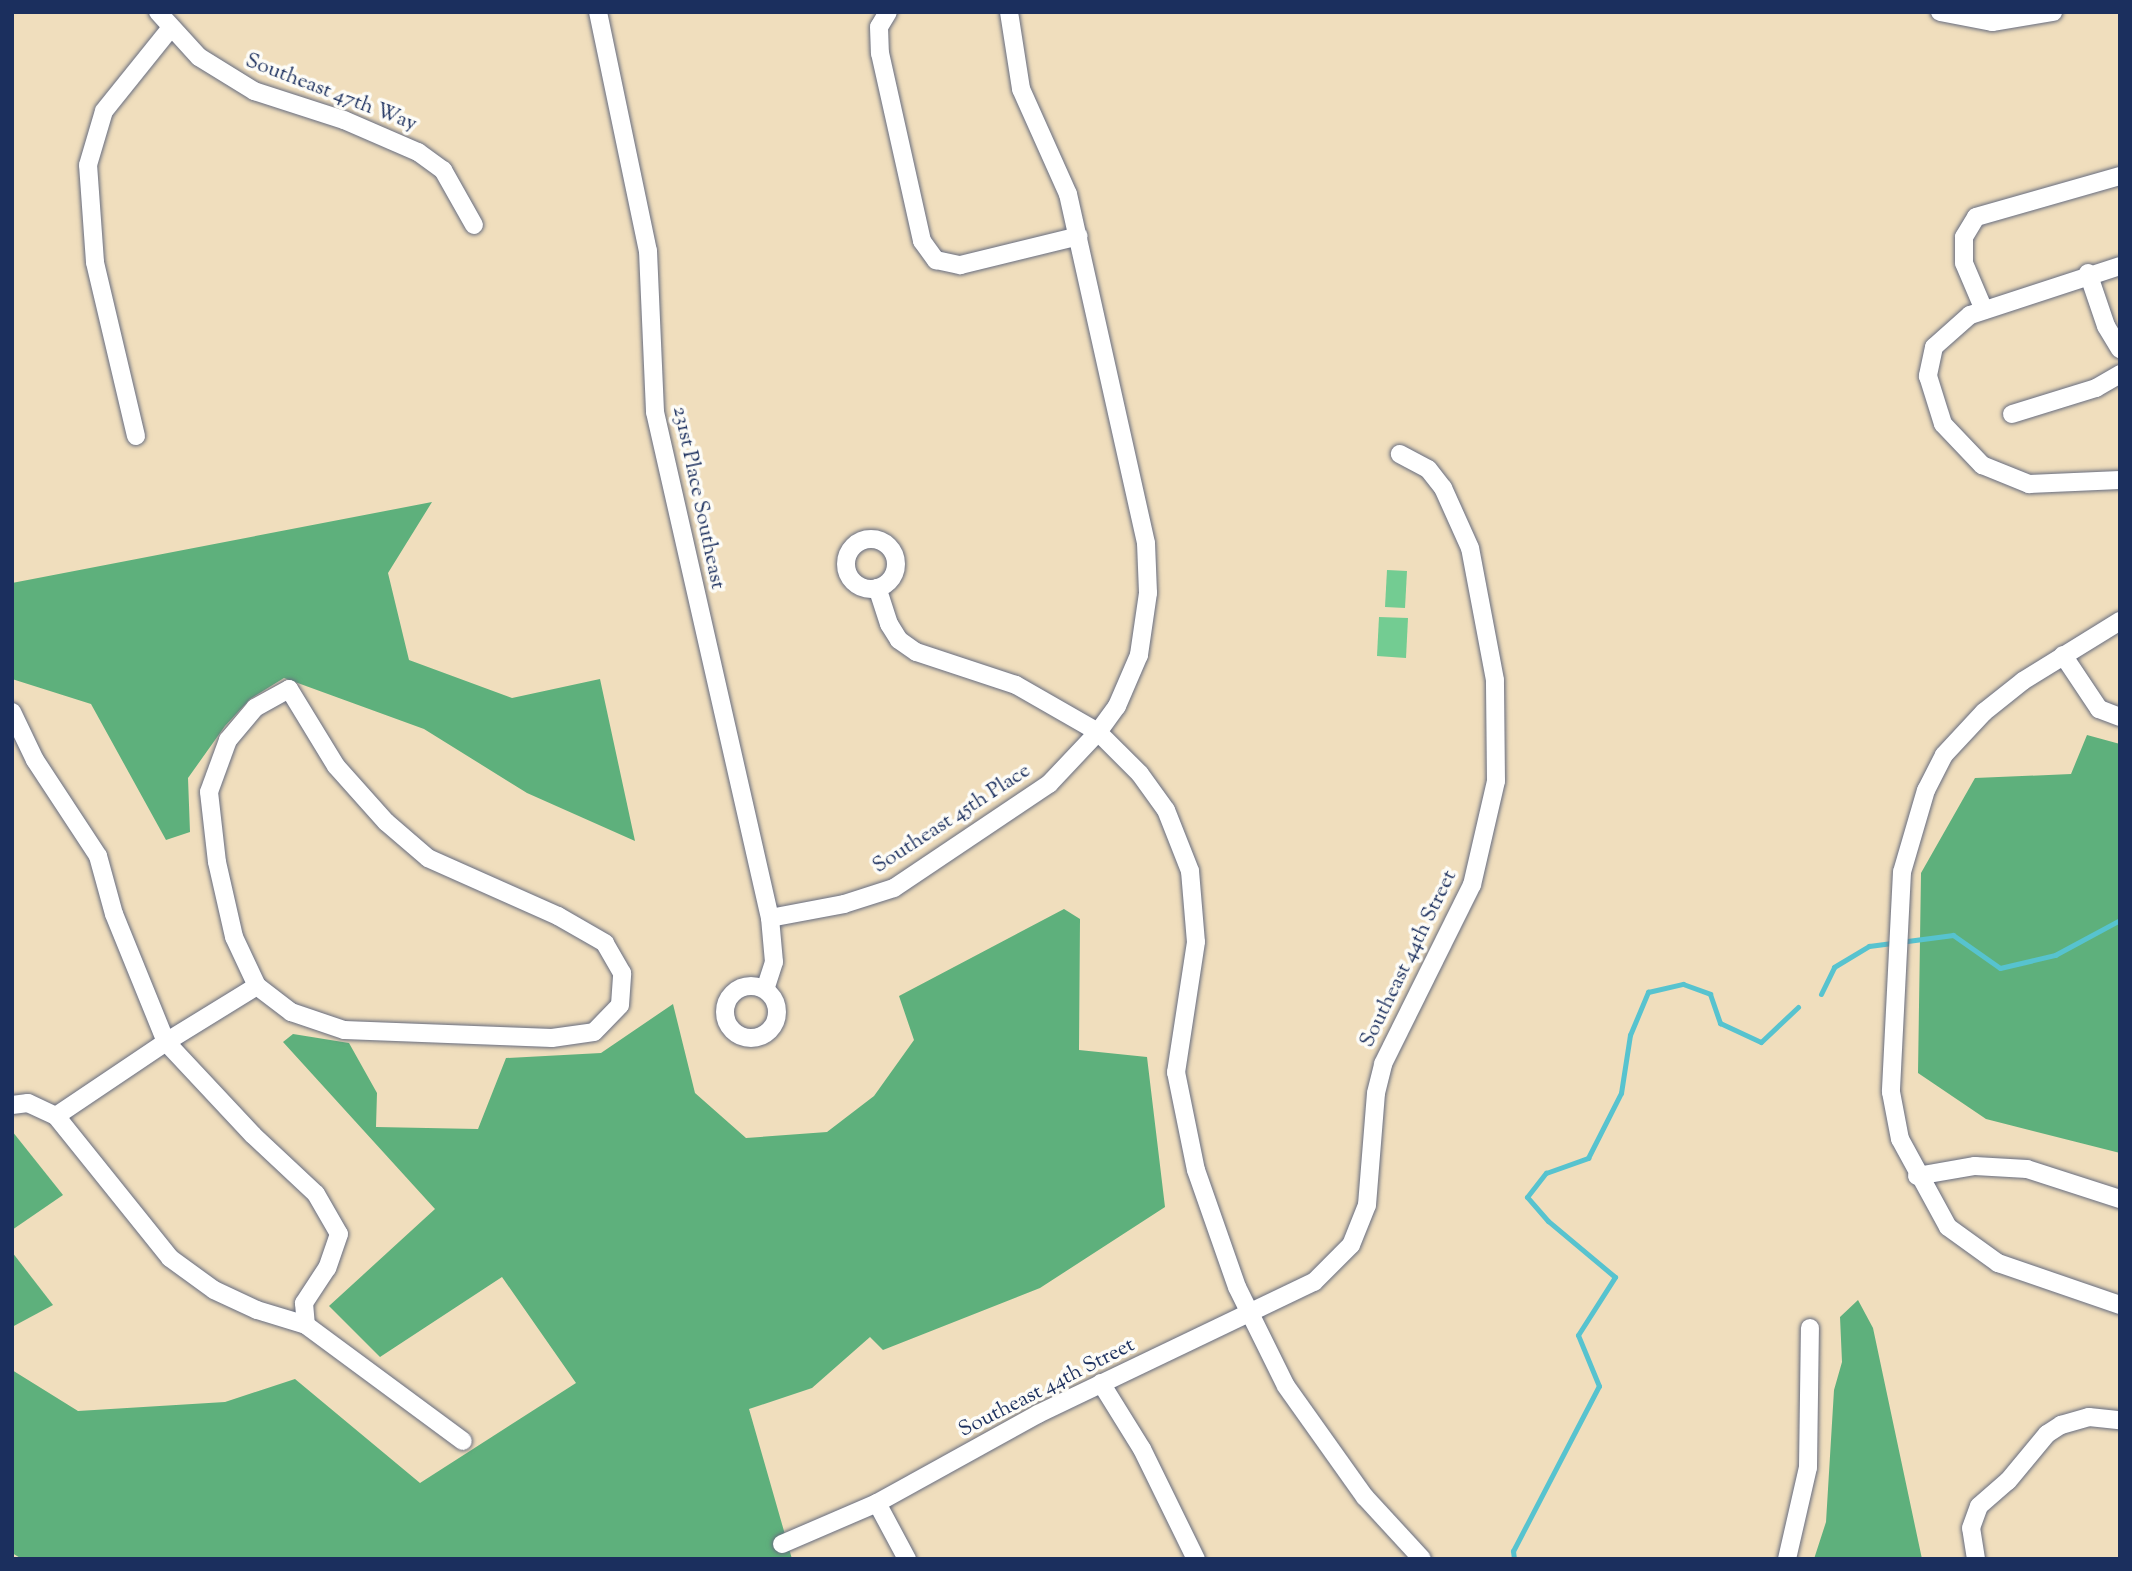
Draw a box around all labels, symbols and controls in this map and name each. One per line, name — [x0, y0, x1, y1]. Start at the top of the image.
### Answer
street label: Southeast 47th Way — [242, 49, 420, 137]
street label: 231st Place Southeast — [666, 404, 730, 592]
street label: Southeast 45th Place — [868, 759, 1036, 879]
street label: Southeast 44th Street — [1355, 866, 1463, 1052]
street label: Southeast 44th Street — [955, 1333, 1139, 1443]

